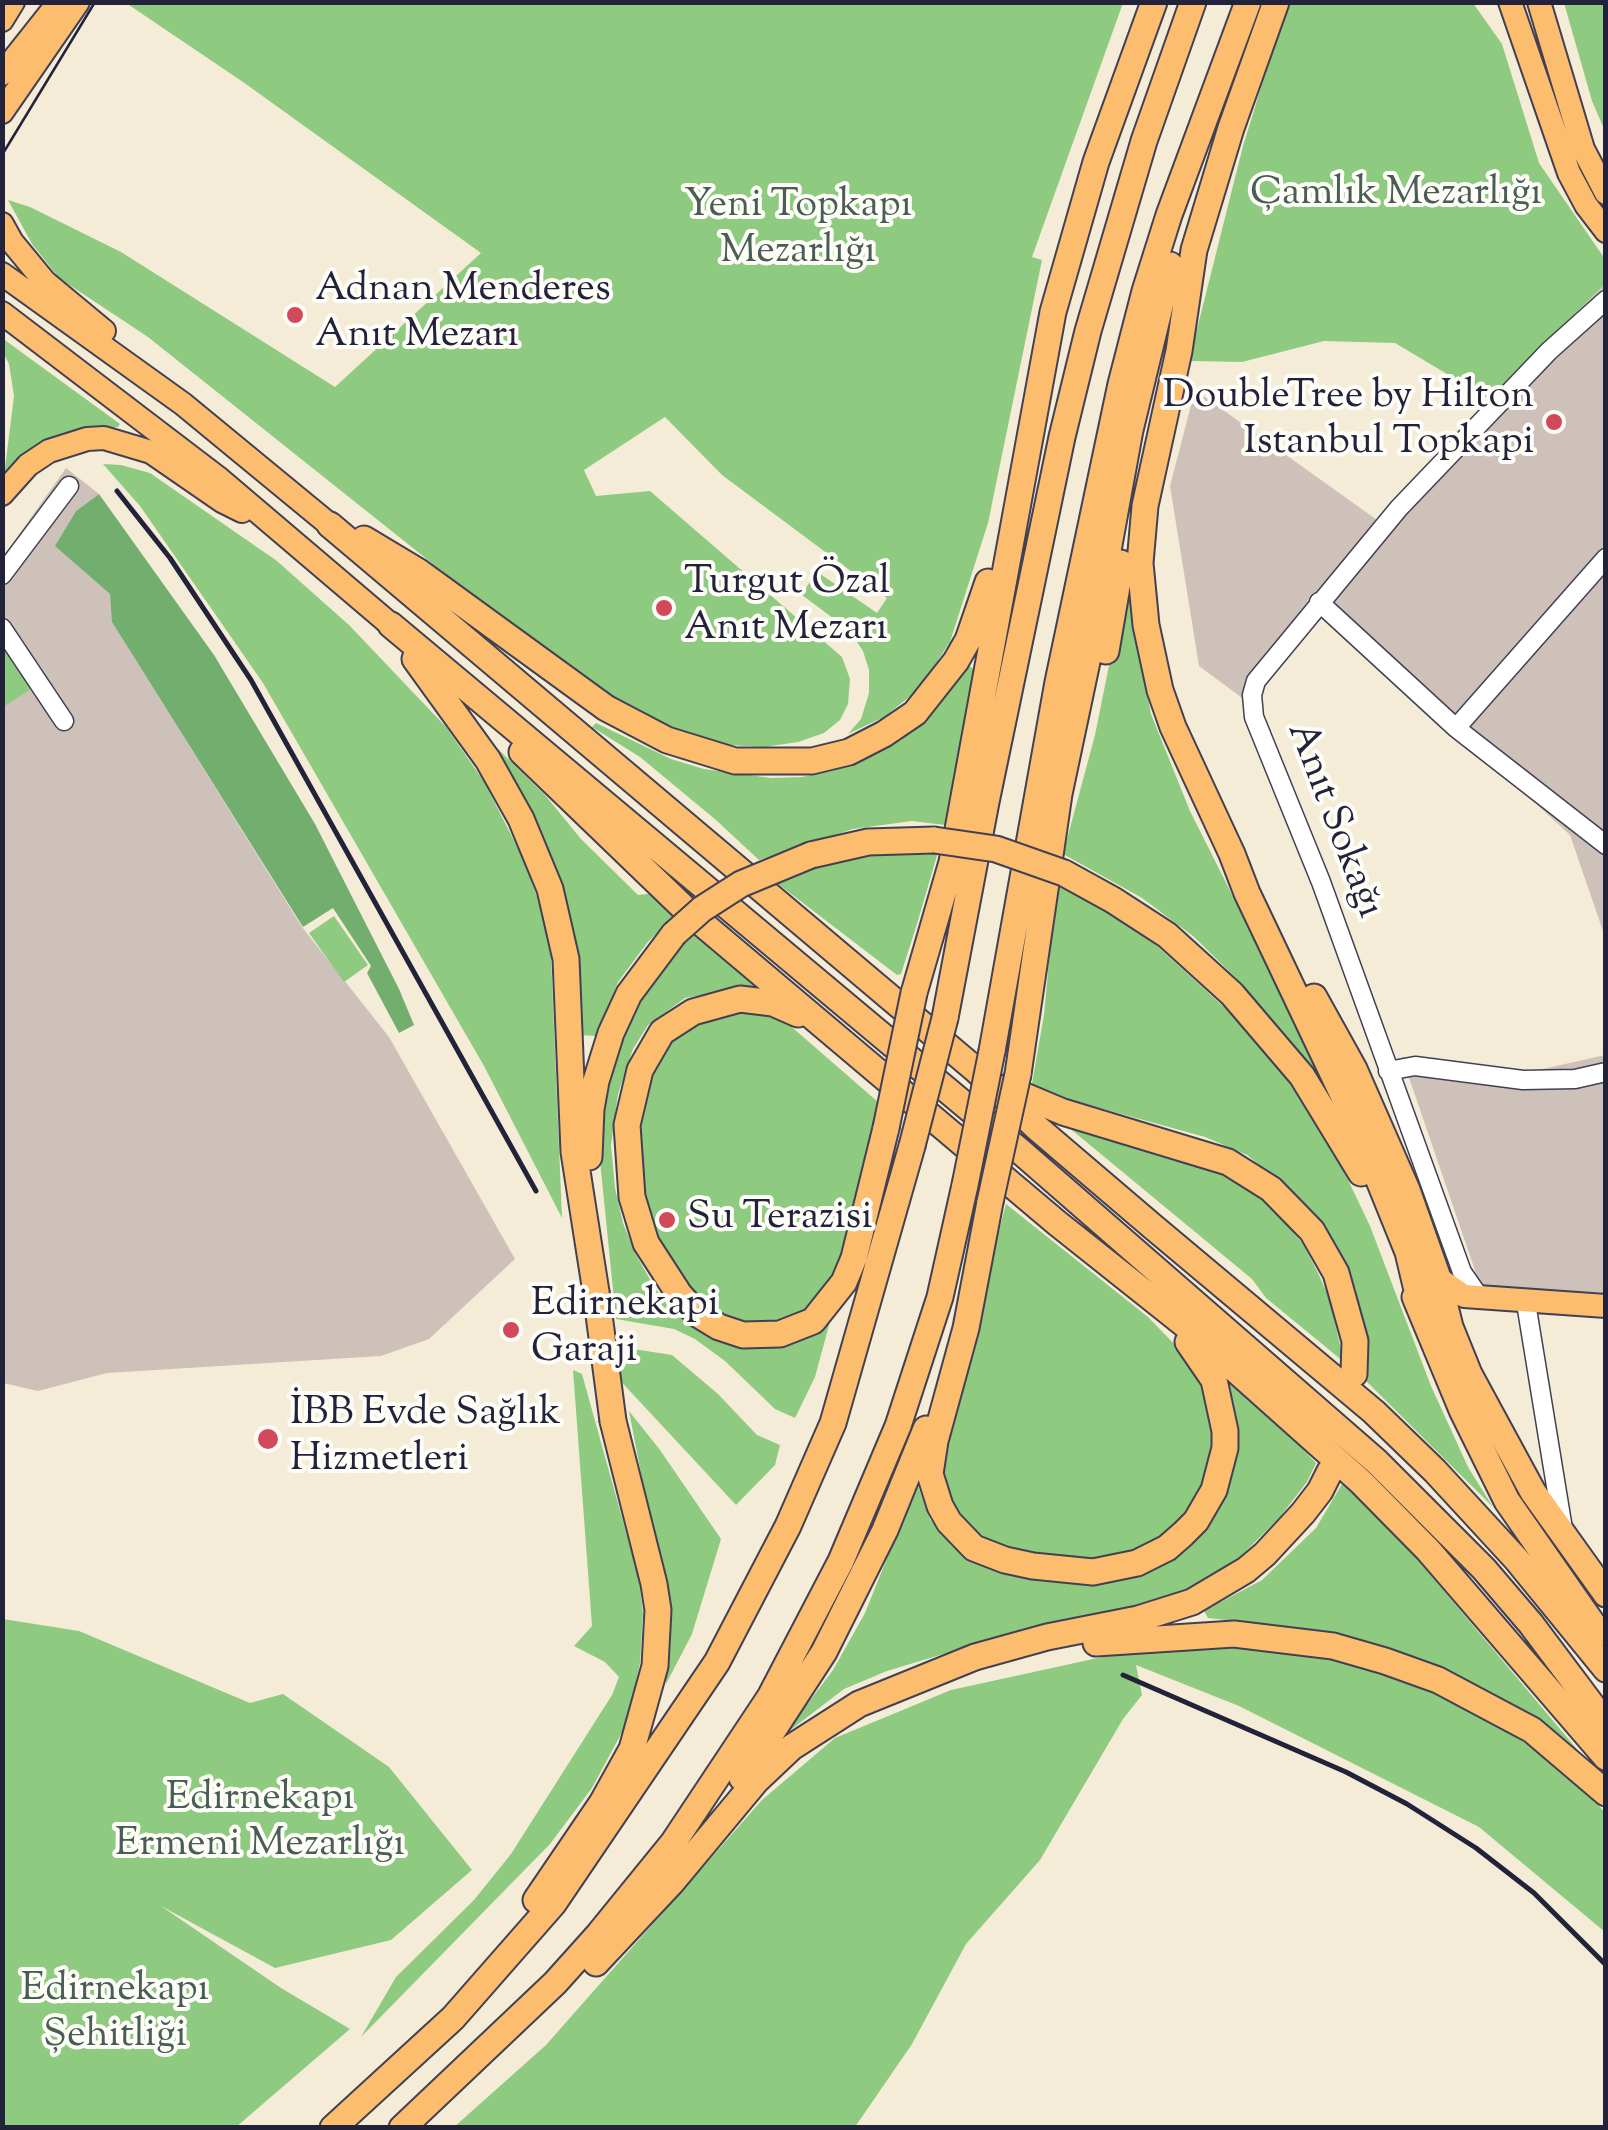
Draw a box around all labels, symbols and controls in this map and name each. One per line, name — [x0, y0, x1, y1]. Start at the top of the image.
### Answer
park label: Çamlık Mezarlığı — [1250, 172, 1542, 220]
park label: Yeni Topkapı Mezarlığı — [684, 184, 912, 278]
place label: Adnan Menderes Anıt Mezarı — [315, 268, 611, 362]
marker: Adnan Menderes Anıt Mezarı — [284, 304, 306, 326]
place label: DoubleTree by Hilton Istanbul Topkapi — [1163, 375, 1534, 469]
marker: DoubleTree by Hilton Istanbul Topkapi — [1543, 411, 1565, 433]
place label: Turgut Özal Anıt Mezarı — [684, 561, 890, 655]
marker: Turgut Özal Anıt Mezarı — [653, 597, 675, 619]
street label: Anıt Sokağı — [1273, 716, 1391, 926]
place label: Su Terazisi — [687, 1196, 873, 1244]
marker: Su Terazisi — [656, 1209, 678, 1231]
place label: Edirnekapi Garaji — [531, 1283, 719, 1377]
marker: Edirnekapi Garaji — [500, 1319, 522, 1341]
place label: İBB Evde Sağlık Hizmetleri — [290, 1392, 561, 1486]
marker: İBB Evde Sağlık Hizmetleri — [255, 1426, 281, 1452]
park label: Edirnekapı Ermeni Mezarlığı — [115, 1777, 405, 1871]
park label: Edirnekapı Şehitliği — [21, 1968, 209, 2062]

